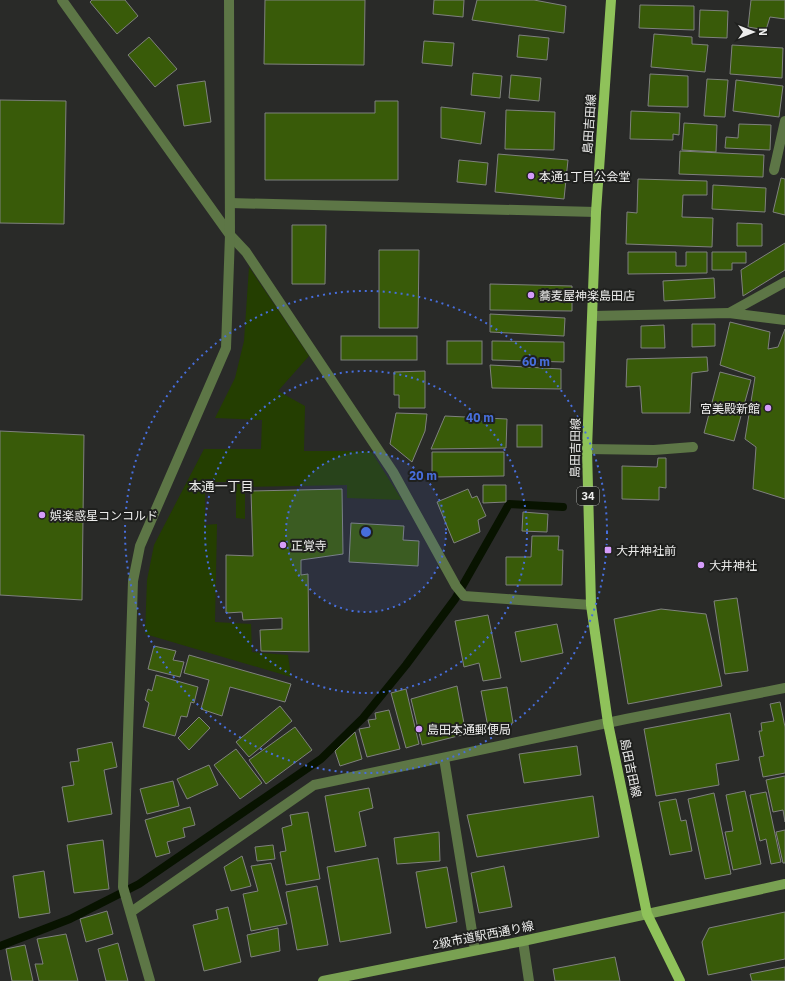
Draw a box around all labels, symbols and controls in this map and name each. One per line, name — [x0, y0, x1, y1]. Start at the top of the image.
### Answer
north arrow — [733, 12, 773, 52]
text: N — [756, 28, 770, 36]
street label: 島田吉田線 — [579, 94, 599, 154]
place label: 本通1丁目公会堂 — [539, 169, 630, 184]
marker: 本通1丁目公会堂 — [526, 171, 536, 181]
place label: 蕎麦屋神楽島田店 — [539, 288, 635, 303]
marker: 蕎麦屋神楽島田店 — [526, 290, 536, 300]
text: 60 m — [522, 354, 550, 369]
place label: 宮美殿新館 — [700, 401, 760, 416]
marker: 宮美殿新館 — [763, 403, 773, 413]
text: 40 m — [466, 410, 494, 425]
street label: 島田吉田線 — [567, 418, 583, 478]
text: 20 m — [409, 468, 437, 483]
district label: 本通一丁目 — [188, 478, 254, 495]
road number: 34 — [577, 487, 599, 505]
place label: 娯楽惑星コンコルド — [50, 508, 158, 523]
marker: 娯楽惑星コンコルド — [37, 510, 47, 520]
centre of rings — [359, 525, 373, 539]
place label: 正覚寺 — [291, 538, 327, 553]
marker: 正覚寺 — [278, 540, 288, 550]
place label: 大井神社前 — [616, 543, 676, 558]
marker: 大井神社前 — [603, 545, 613, 555]
place label: 大井神社 — [709, 558, 757, 573]
marker: 大井神社 — [696, 560, 706, 570]
place label: 島田本通郵便局 — [427, 722, 511, 737]
marker: 島田本通郵便局 — [414, 724, 424, 734]
street label: 島田吉田線 — [617, 737, 645, 799]
street label: 2級市道駅西通り線 — [431, 918, 535, 952]

